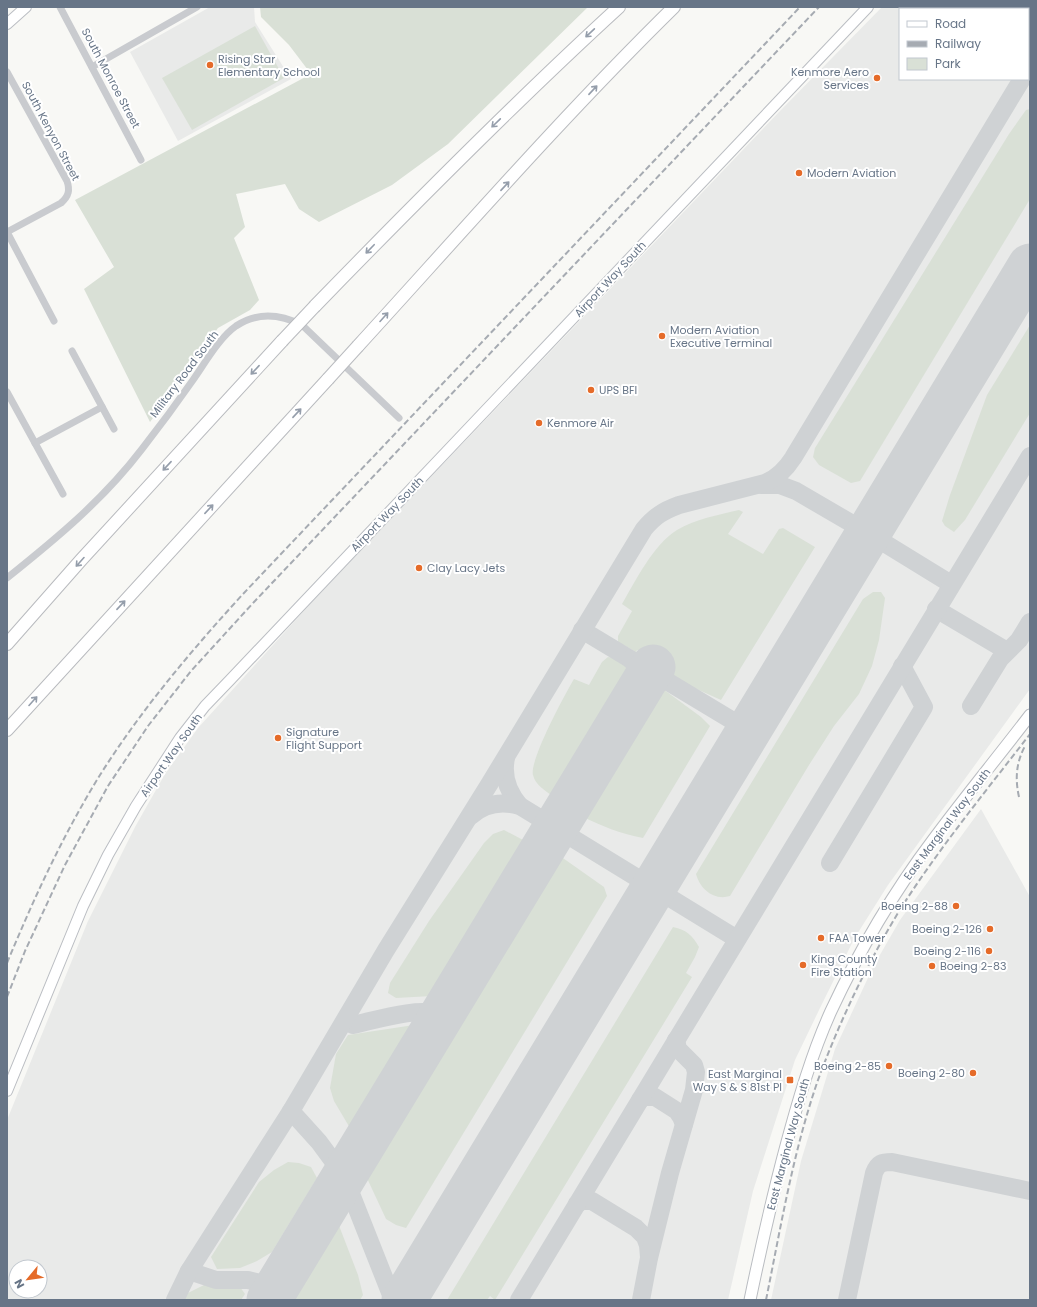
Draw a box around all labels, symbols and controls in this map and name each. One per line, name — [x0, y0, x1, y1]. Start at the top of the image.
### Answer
legend — [899, 8, 1029, 80]
text: Road — [935, 15, 966, 32]
street label: South Monroe Street — [78, 25, 144, 131]
one-way arrow — [585, 29, 595, 38]
text: Railway — [935, 35, 981, 52]
place label: Rising Star Elementary School — [218, 51, 320, 80]
text: Park — [935, 55, 962, 72]
marker: Rising Star Elementary School — [205, 60, 215, 70]
place label: Kenmore Aero Services — [791, 64, 869, 93]
marker: Kenmore Aero Services — [872, 73, 882, 83]
street label: South Kenyon Street — [18, 79, 84, 183]
one-way arrow — [588, 85, 598, 95]
one-way arrow — [491, 118, 501, 128]
place label: Modern Aviation — [807, 165, 896, 181]
marker: Modern Aviation — [794, 168, 804, 178]
one-way arrow — [500, 180, 509, 191]
street label: Airport Way South — [571, 237, 649, 321]
one-way arrow — [366, 244, 375, 254]
one-way arrow — [380, 312, 389, 322]
place label: Modern Aviation Executive Terminal — [670, 322, 772, 351]
street label: Military Road South — [146, 327, 222, 421]
marker: Modern Aviation Executive Terminal — [657, 331, 667, 341]
one-way arrow — [250, 365, 260, 375]
place label: UPS BFI — [599, 382, 637, 398]
marker: UPS BFI — [586, 385, 596, 395]
one-way arrow — [292, 408, 301, 418]
place label: Kenmore Air — [547, 415, 614, 431]
marker: Kenmore Air — [534, 418, 544, 428]
one-way arrow — [163, 461, 172, 471]
street label: Airport Way South — [347, 473, 427, 555]
one-way arrow — [204, 504, 213, 514]
one-way arrow — [75, 557, 84, 567]
place label: Clay Lacy Jets — [427, 560, 505, 576]
marker: Clay Lacy Jets — [414, 563, 424, 573]
one-way arrow — [116, 600, 126, 610]
one-way arrow — [28, 696, 38, 706]
street label: Airport Way South — [136, 710, 206, 800]
place label: Signature Flight Support — [286, 724, 362, 753]
marker: Signature Flight Support — [273, 733, 283, 743]
street label: East Marginal Way South — [900, 765, 994, 883]
place label: Boeing 2-88 — [881, 898, 948, 914]
marker: Boeing 2-88 — [951, 901, 961, 911]
place label: Boeing 2-126 — [912, 921, 982, 937]
marker: Boeing 2-126 — [985, 924, 995, 934]
place label: FAA Tower — [829, 930, 885, 946]
marker: FAA Tower — [816, 933, 826, 943]
place label: Boeing 2-116 — [914, 943, 981, 959]
marker: Boeing 2-116 — [984, 946, 994, 956]
place label: King County Fire Station — [811, 951, 878, 980]
place label: Boeing 2-83 — [940, 958, 1007, 974]
marker: King County Fire Station — [798, 960, 808, 970]
marker: Boeing 2-83 — [927, 961, 937, 971]
place label: Boeing 2-85 — [814, 1058, 881, 1074]
marker: Boeing 2-85 — [884, 1061, 894, 1071]
place label: Boeing 2-80 — [898, 1065, 965, 1081]
place label: East Marginal Way S & S 81st Pl — [693, 1066, 782, 1095]
marker: Boeing 2-80 — [968, 1068, 978, 1078]
marker: East Marginal Way S & S 81st Pl — [785, 1075, 795, 1085]
street label: East Marginal Way South — [763, 1076, 813, 1212]
north arrow — [8, 1259, 48, 1299]
text: N — [10, 1276, 28, 1291]

